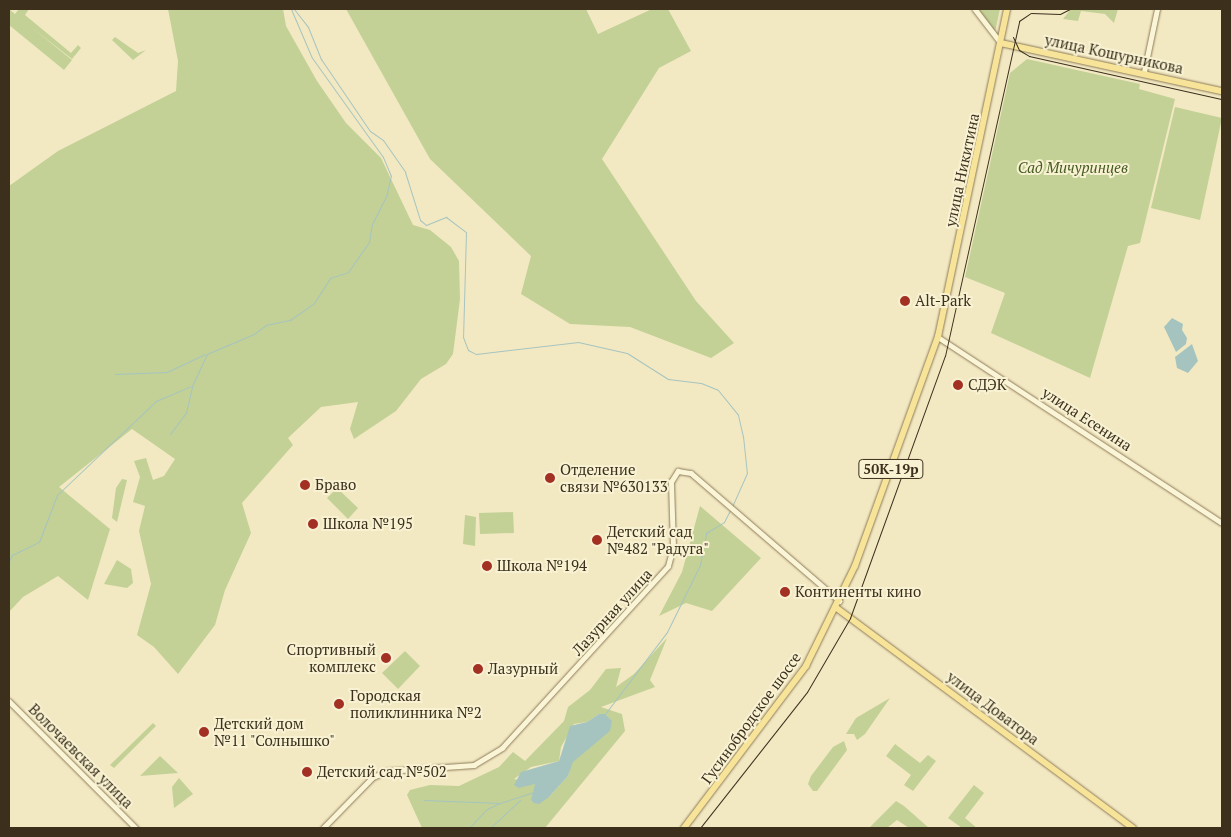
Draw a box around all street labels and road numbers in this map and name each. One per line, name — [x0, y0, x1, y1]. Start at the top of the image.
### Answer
street label: улица Кошурникова — [1043, 31, 1185, 77]
street label: улица Никитина — [941, 112, 983, 228]
street label: улица Есенина — [1039, 383, 1135, 455]
road number: 50К-19р — [857, 458, 925, 480]
street label: Лазурная улица — [568, 565, 656, 659]
street label: Гусинобродское шоссе — [697, 649, 805, 787]
street label: улица Доватора — [943, 668, 1043, 748]
street label: Волочаевская улица — [25, 700, 137, 812]

